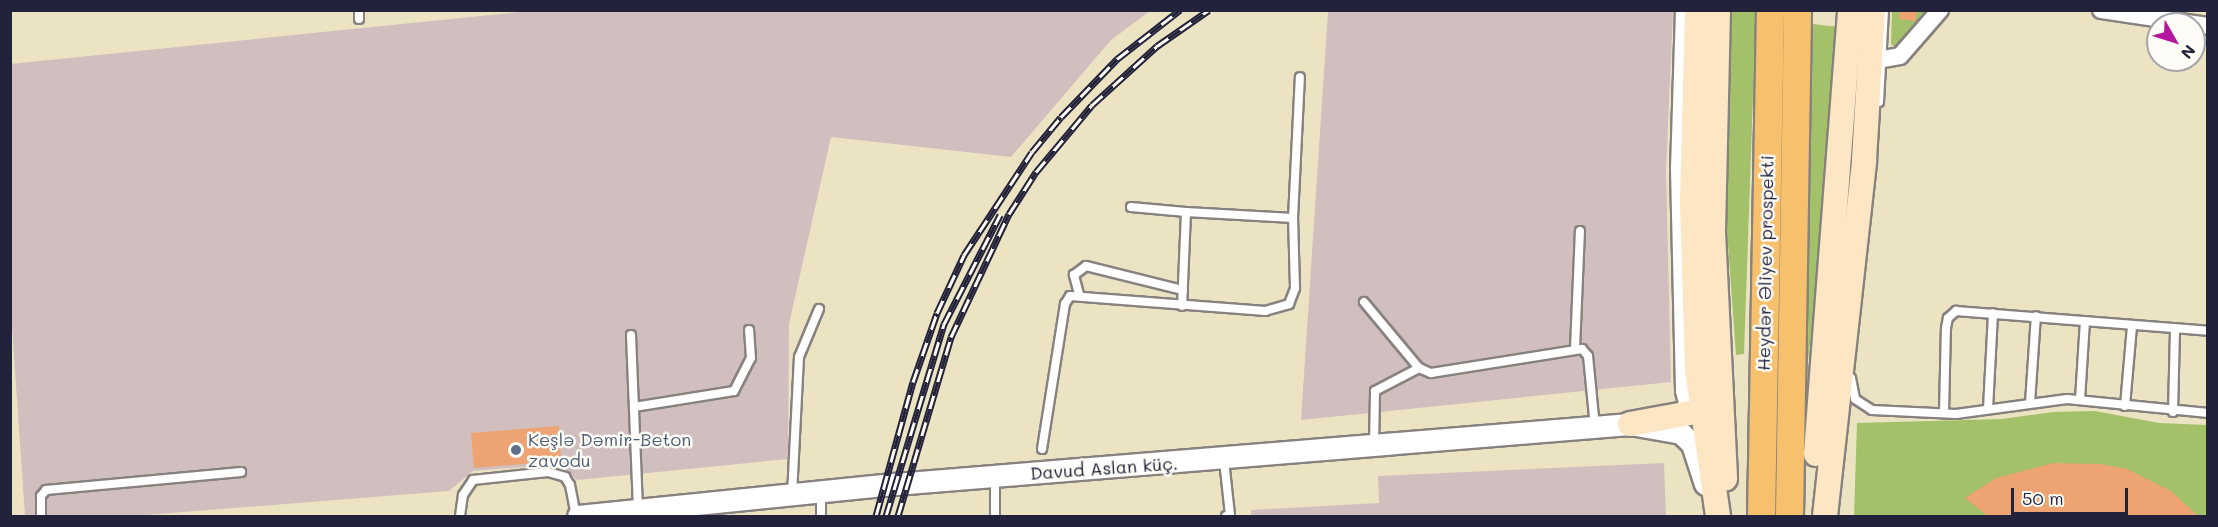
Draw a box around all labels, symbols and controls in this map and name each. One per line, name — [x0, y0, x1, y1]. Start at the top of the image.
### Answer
north arrow — [2146, 12, 2206, 72]
text: N — [2177, 41, 2201, 64]
street label: Heydər Əliyev prospekti — [1752, 155, 1778, 371]
place label: Keşlə Dəmir-Beton zavodu — [528, 429, 691, 472]
marker: Keşlə Dəmir-Beton zavodu — [509, 443, 523, 457]
street label: Davud Aslan küç. — [1029, 452, 1179, 484]
scale bar — [2014, 476, 2131, 514]
text: 50 m — [2022, 486, 2064, 510]

